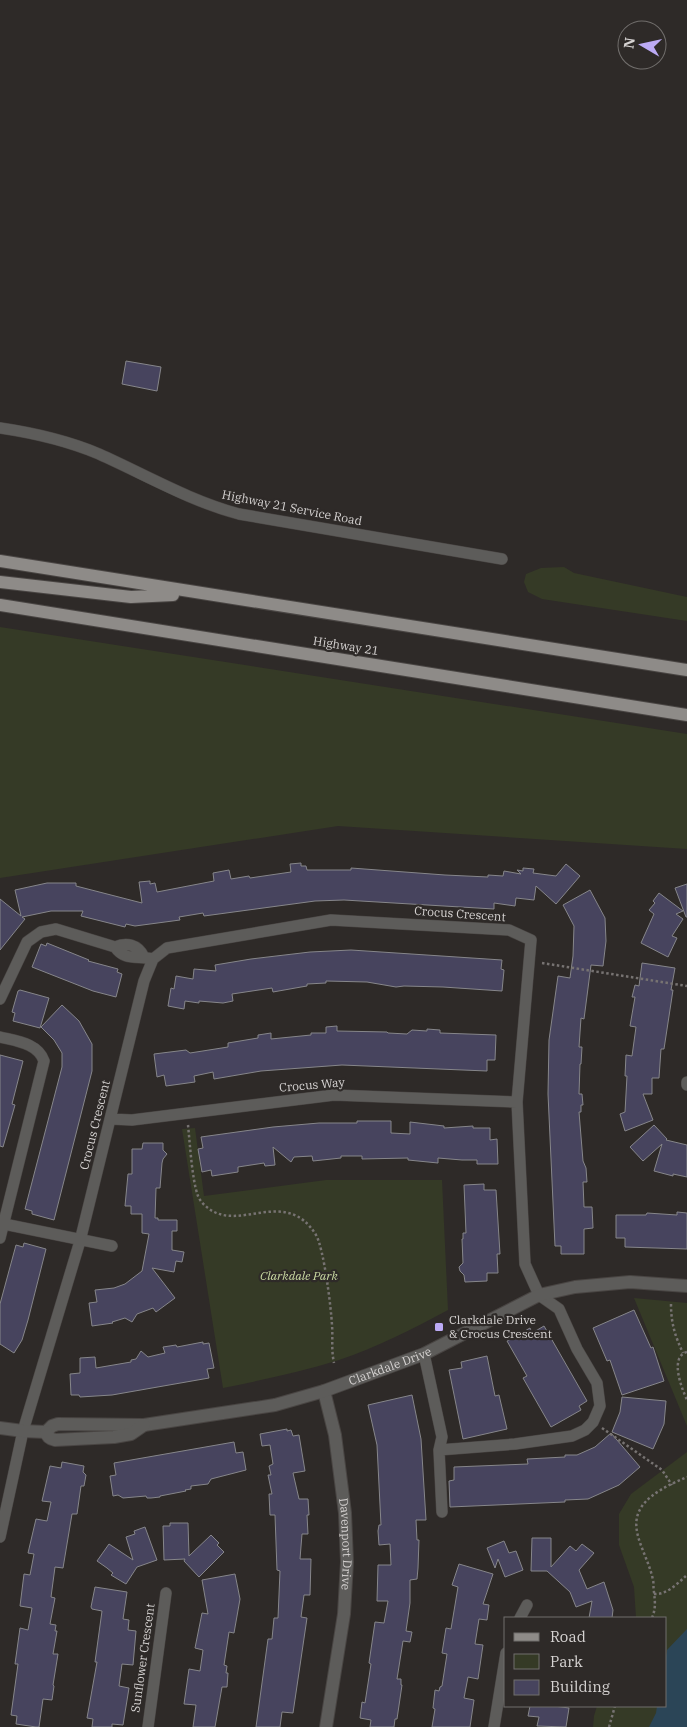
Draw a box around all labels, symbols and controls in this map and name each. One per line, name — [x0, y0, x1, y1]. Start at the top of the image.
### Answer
north arrow — [617, 20, 667, 70]
text: N — [619, 36, 639, 50]
street label: Highway 21 Service Road — [221, 487, 363, 528]
street label: Highway 21 — [312, 633, 380, 658]
street label: Crocus Crescent — [414, 903, 506, 924]
street label: Crocus Way — [279, 1074, 346, 1095]
street label: Crocus Crescent — [76, 1079, 113, 1171]
park label: Clarkdale Park — [260, 1268, 339, 1283]
place label: Clarkdale Drive & Crocus Crescent — [449, 1312, 552, 1341]
marker: Clarkdale Drive & Crocus Crescent — [433, 1321, 445, 1333]
street label: Clarkdale Drive — [346, 1343, 434, 1388]
street label: Davenport Drive — [336, 1497, 355, 1591]
street label: Sunflower Crescent — [127, 1603, 158, 1713]
legend — [504, 1617, 667, 1707]
text: Road — [550, 1627, 586, 1646]
text: Park — [550, 1652, 583, 1671]
text: Building — [550, 1677, 610, 1696]

